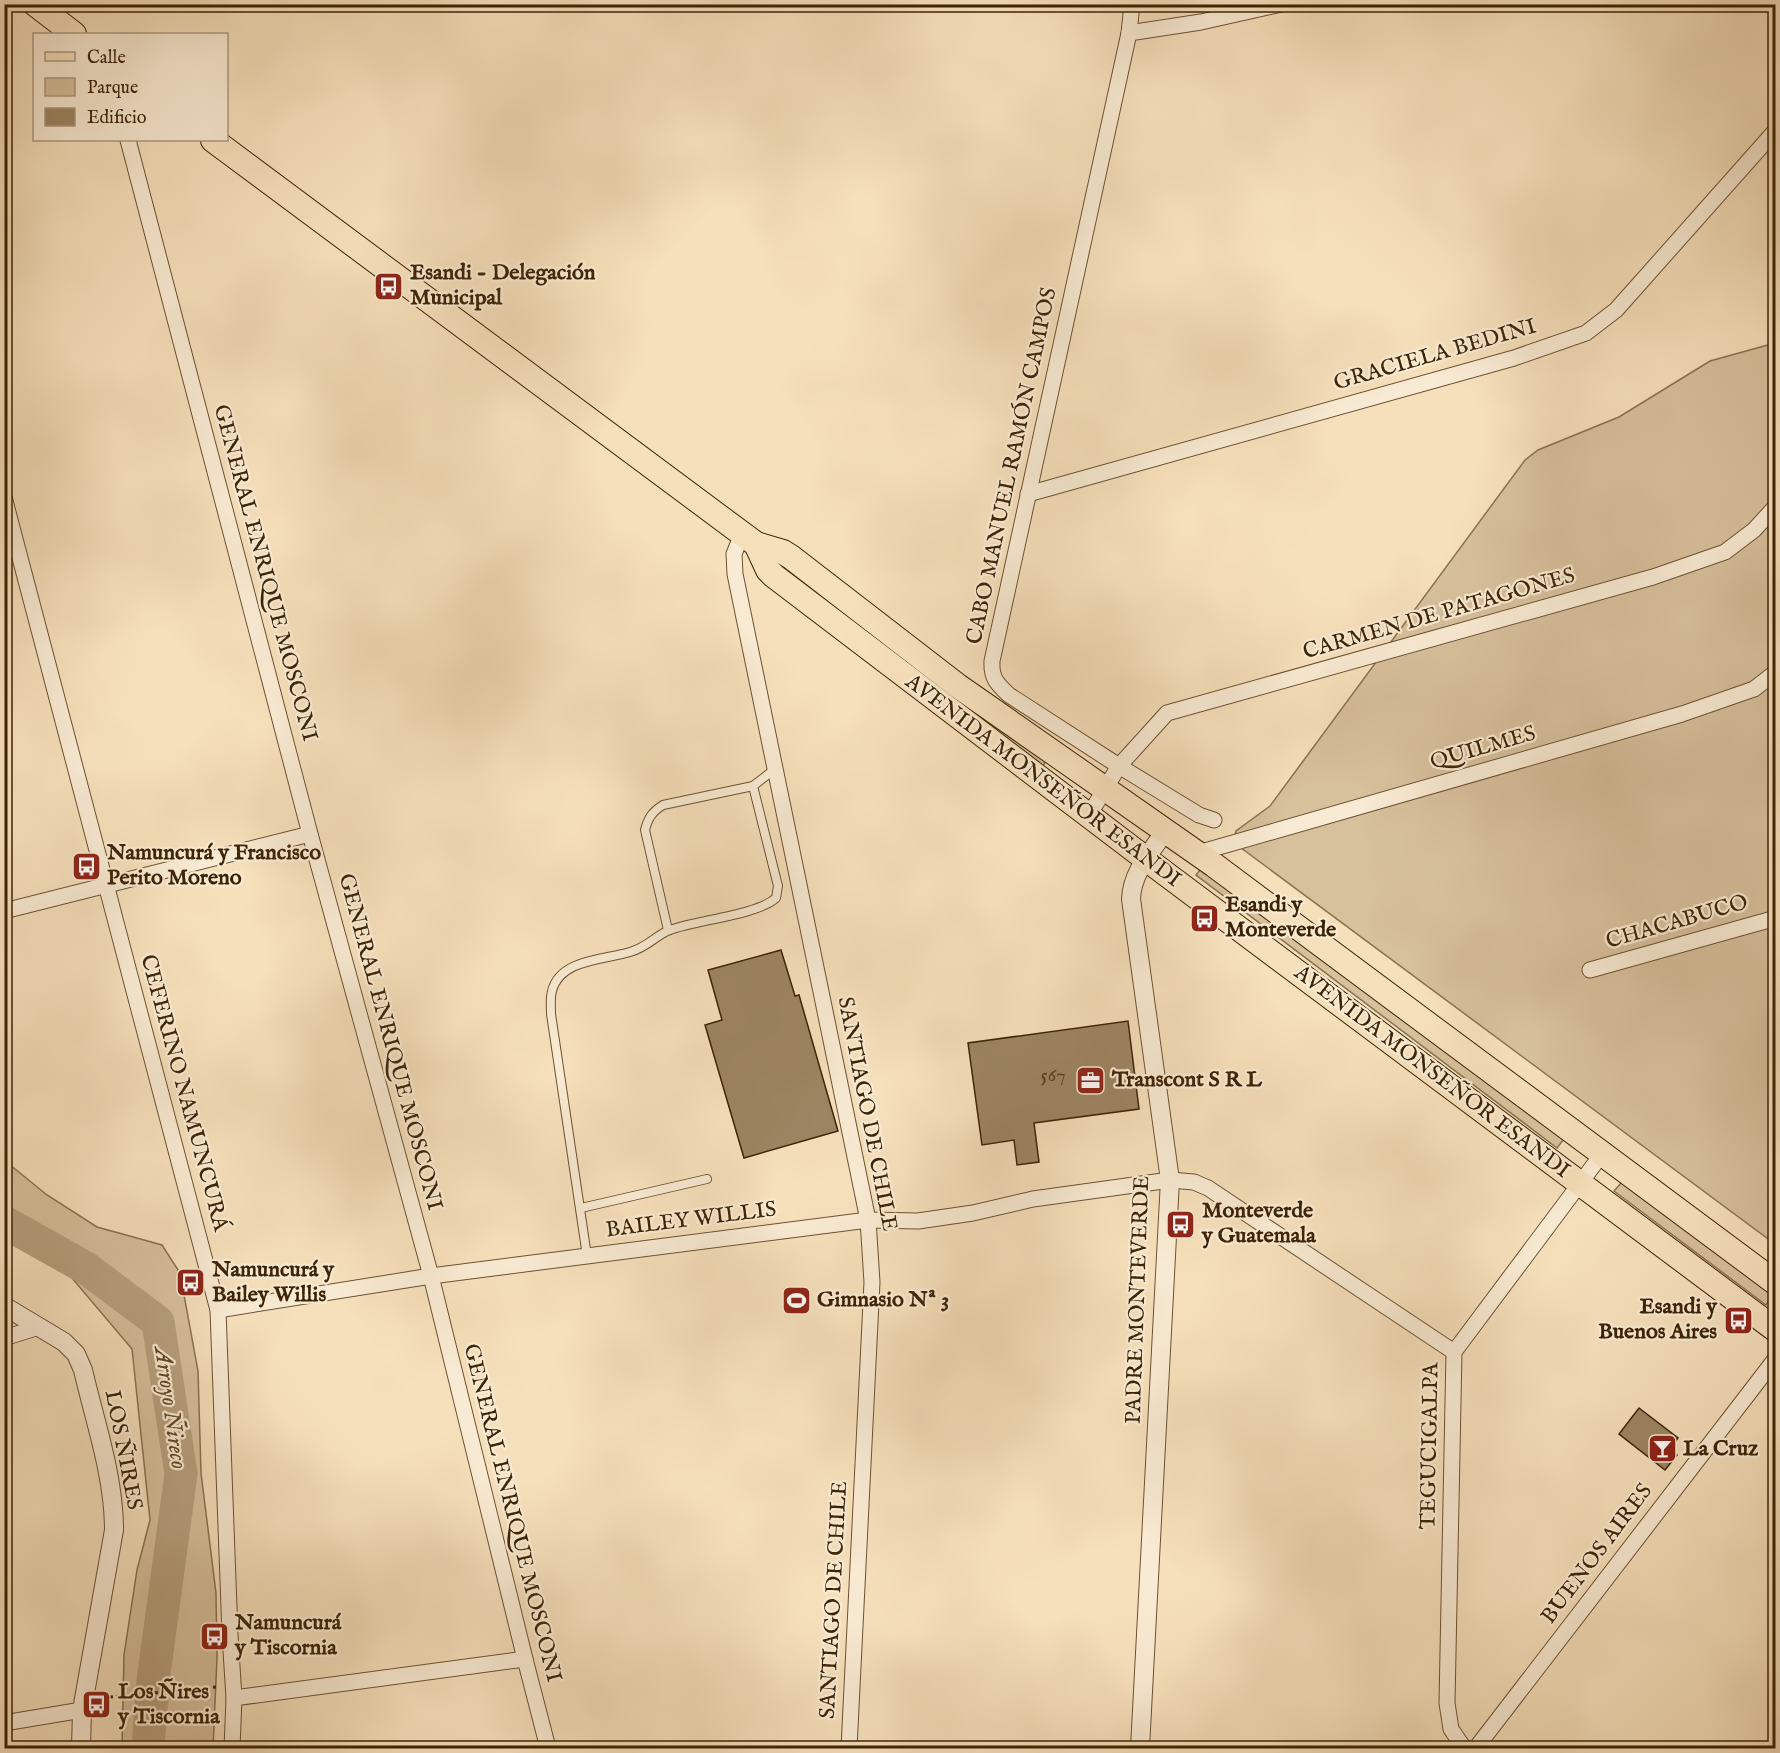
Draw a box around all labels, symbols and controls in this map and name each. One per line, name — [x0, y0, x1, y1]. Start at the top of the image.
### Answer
legend — [33, 33, 228, 141]
text: Calle — [87, 47, 126, 70]
text: Parque — [87, 77, 138, 100]
text: Edificio — [87, 107, 147, 130]
place label: Esandi - Delegación Municipal — [410, 259, 596, 312]
bus stop icon: Esandi - Delegación Municipal — [373, 270, 405, 302]
street label: CABO MANUEL RAMÓN CAMPOS — [960, 285, 1064, 647]
street label: GRACIELA BEDINI — [1330, 313, 1540, 397]
street label: GENERAL ENRIQUE MOSCONI — [206, 401, 324, 745]
street label: CARMEN DE PATAGONES — [1300, 562, 1578, 666]
street label: AVENIDA MONSEÑOR ESANDI — [899, 667, 1186, 894]
street label: QUILMES — [1427, 720, 1539, 776]
place label: Namuncurá y Francisco Perito Moreno — [106, 839, 321, 892]
bus stop icon: Namuncurá y Francisco Perito Moreno — [70, 850, 102, 882]
street label: GENERAL ENRIQUE MOSCONI — [331, 870, 449, 1214]
street label: CHACABUCO — [1603, 888, 1751, 956]
place label: Esandi y Monteverde — [1225, 891, 1336, 944]
bus stop icon: Esandi y Monteverde — [1188, 902, 1220, 934]
street label: CEFERINO NAMUNCURÁ — [134, 952, 235, 1236]
street label: AVENIDA MONSEÑOR ESANDI — [1288, 958, 1575, 1185]
street label: SANTIAGO DE CHILE — [831, 994, 903, 1234]
house number: 567 — [1041, 1063, 1065, 1088]
office icon: Transcont S R L — [1075, 1064, 1107, 1096]
place label: Transcont S R L — [1111, 1066, 1263, 1094]
street label: PADRE MONTEVERDE — [1120, 1175, 1156, 1425]
street label: BAILEY WILLIS — [604, 1196, 778, 1244]
place label: Monteverde y Guatemala — [1201, 1197, 1316, 1250]
bus stop icon: Monteverde y Guatemala — [1165, 1208, 1197, 1240]
place label: Namuncurá y Bailey Willis — [211, 1256, 335, 1309]
bus stop icon: Namuncurá y Bailey Willis — [175, 1267, 207, 1299]
sports icon: Gimnasio Nª 3 — [780, 1284, 812, 1316]
place label: Gimnasio Nª 3 — [817, 1286, 949, 1314]
place label: Esandi y Buenos Aires — [1598, 1293, 1718, 1346]
bus stop icon: Esandi y Buenos Aires — [1722, 1304, 1754, 1336]
street label: GENERAL ENRIQUE MOSCONI — [456, 1341, 568, 1685]
water label: Arroyo Ñireco — [146, 1342, 194, 1471]
street label: TEGUCIGALPA — [1415, 1361, 1445, 1530]
street label: LOS ÑIRES — [98, 1388, 148, 1512]
bar icon: La Cruz — [1646, 1433, 1678, 1465]
place label: La Cruz — [1683, 1435, 1759, 1463]
street label: BUENOS AIRES — [1535, 1478, 1659, 1630]
street label: SANTIAGO DE CHILE — [814, 1480, 854, 1720]
place label: Namuncurá y Tiscornia — [234, 1609, 342, 1662]
bus stop icon: Namuncurá y Tiscornia — [198, 1620, 230, 1652]
place label: Los Ñires y Tiscornia — [117, 1678, 220, 1731]
bus stop icon: Los Ñires y Tiscornia — [81, 1689, 113, 1721]

